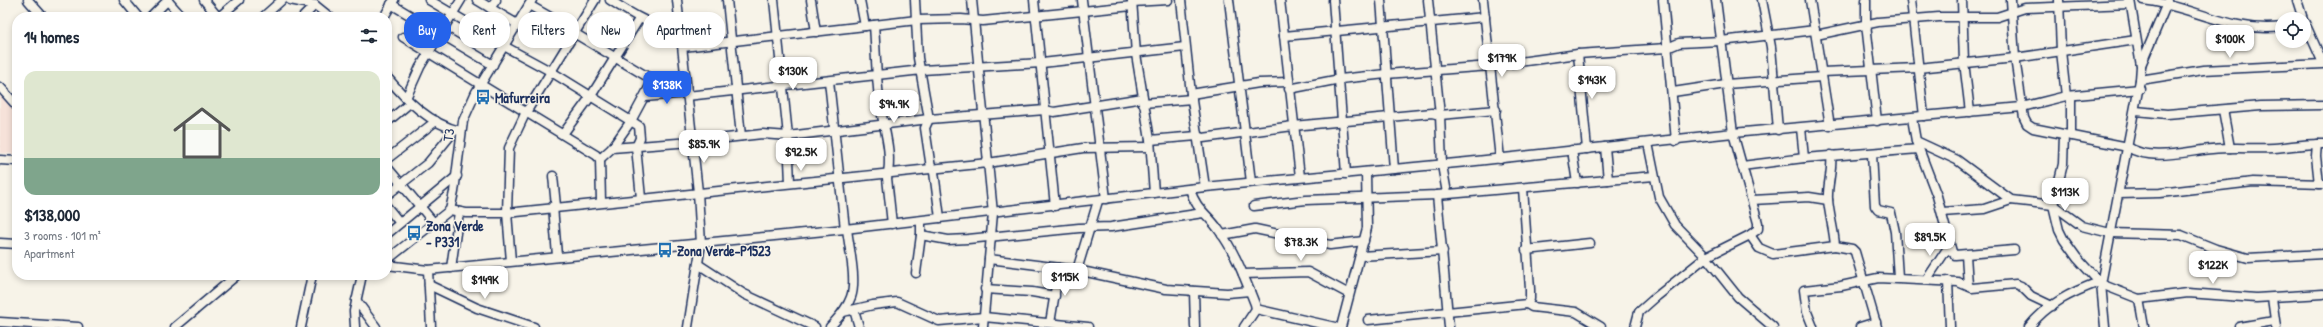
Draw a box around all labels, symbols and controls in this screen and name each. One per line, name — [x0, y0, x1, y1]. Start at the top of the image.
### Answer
chip: Buy — [404, 12, 451, 48]
chip: Rent — [459, 12, 510, 48]
chip: Filters — [518, 12, 579, 48]
chip: New — [587, 12, 635, 48]
chip: Apartment — [643, 12, 725, 48]
map controls — [2275, 12, 2311, 48]
button: locate — [2275, 12, 2311, 48]
text: 14 homes — [24, 25, 79, 48]
icon: filters — [358, 25, 380, 47]
pin: $100K — [2202, 25, 2258, 59]
text: $100K — [2215, 29, 2245, 47]
pin: $179K — [1474, 44, 1530, 78]
text: $179K — [1487, 48, 1517, 66]
pin: $130K — [765, 57, 821, 91]
text: $130K — [778, 61, 808, 79]
pin: $143K — [1564, 66, 1620, 100]
text: $143K — [1578, 70, 1606, 88]
pin: $138K — [639, 71, 695, 105]
text: $138K — [652, 75, 682, 93]
bus stop icon: Mafurreira — [474, 88, 492, 106]
place label: Mafurreira — [495, 88, 550, 107]
pin: $94.9K — [861, 90, 927, 124]
text: $94.9K — [879, 94, 909, 112]
icon: home — [166, 97, 238, 169]
street label: T3 — [438, 127, 458, 143]
pin: $85.9K — [671, 130, 737, 164]
text: $85.9K — [688, 134, 720, 152]
pin: $92.5K — [768, 138, 834, 172]
text: $92.5K — [785, 142, 817, 160]
pin: $113K — [2037, 178, 2093, 212]
text: $113K — [2051, 182, 2079, 200]
text: $138,000 — [24, 203, 80, 226]
place label: Zona Verde - P331 — [426, 216, 484, 251]
pin: $89.5K — [1897, 223, 1963, 257]
bus stop icon: Zona Verde - P331 — [405, 224, 423, 242]
text: 3 rooms · 101 m² — [24, 226, 101, 244]
text: $89.5K — [1914, 227, 1946, 245]
pin: $78.3K — [1268, 228, 1334, 262]
text: $78.3K — [1284, 232, 1318, 250]
bus stop icon: Zona Verde-P1523 — [656, 241, 674, 259]
place label: Zona Verde-P1523 — [677, 241, 772, 260]
text: Apartment — [24, 244, 75, 262]
pin: $122K — [2185, 251, 2241, 285]
text: $122K — [2198, 255, 2228, 273]
pin: $115K — [1037, 263, 1093, 297]
pin: $149K — [457, 266, 513, 300]
text: $115K — [1051, 267, 1079, 285]
text: $149K — [471, 270, 499, 288]

